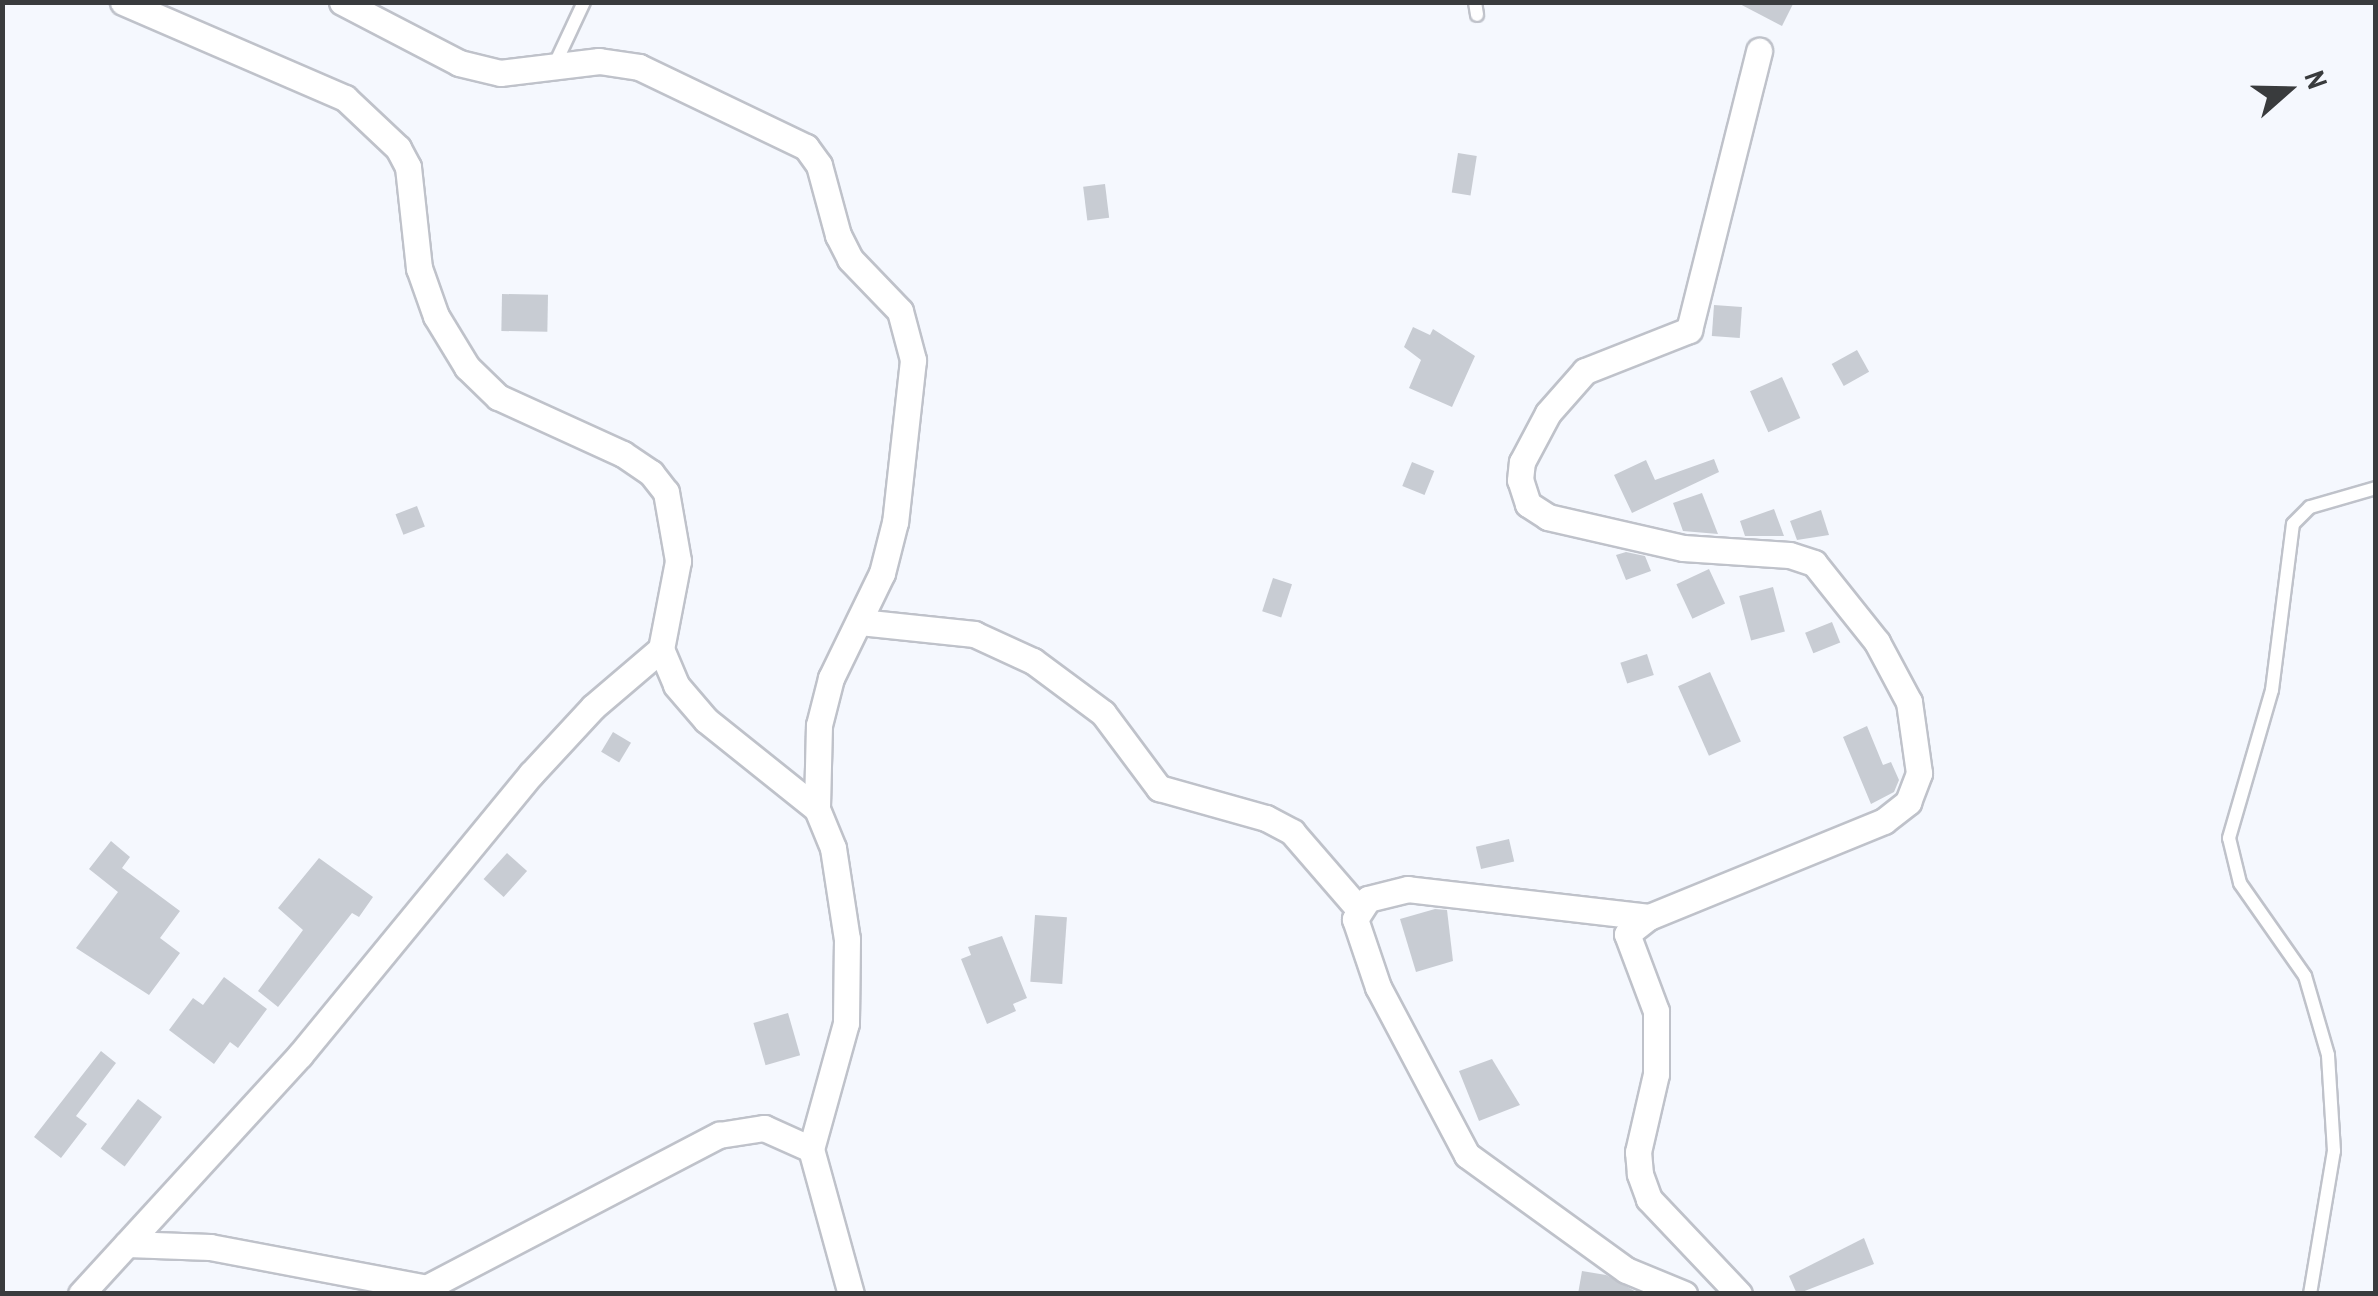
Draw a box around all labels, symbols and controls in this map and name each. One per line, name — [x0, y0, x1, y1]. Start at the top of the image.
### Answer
north arrow — [2238, 40, 2338, 140]
text: N — [2295, 65, 2337, 94]

